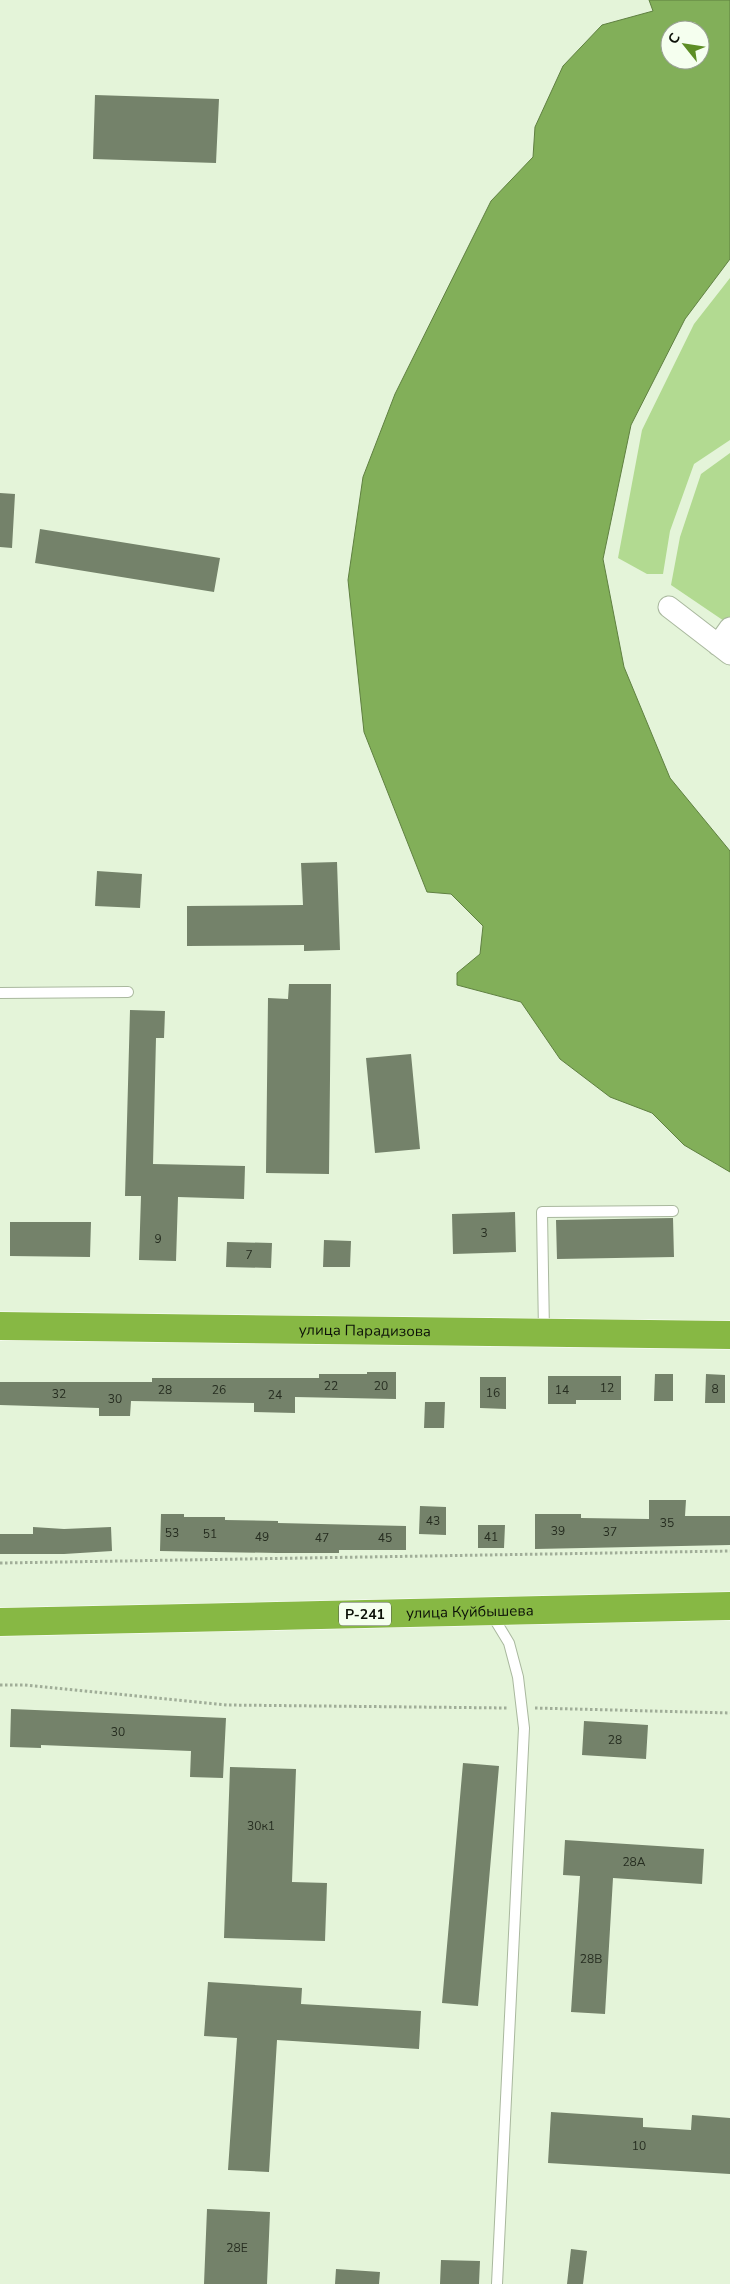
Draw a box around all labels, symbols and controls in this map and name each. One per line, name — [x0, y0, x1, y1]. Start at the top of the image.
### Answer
north arrow — [660, 20, 710, 70]
text: С — [664, 29, 685, 48]
house number: 3 — [480, 1225, 488, 1241]
house number: 9 — [154, 1231, 162, 1247]
house number: 7 — [245, 1247, 253, 1263]
street label: улица Парадизова — [299, 1320, 431, 1341]
house number: 22 — [324, 1378, 338, 1394]
house number: 20 — [374, 1378, 388, 1394]
house number: 12 — [600, 1380, 614, 1396]
house number: 8 — [711, 1381, 719, 1397]
house number: 28 — [158, 1382, 172, 1398]
house number: 26 — [212, 1382, 226, 1398]
house number: 14 — [555, 1382, 569, 1398]
house number: 16 — [486, 1385, 500, 1401]
house number: 32 — [52, 1386, 66, 1402]
house number: 24 — [268, 1387, 282, 1403]
house number: 30 — [108, 1391, 122, 1407]
house number: 43 — [426, 1513, 440, 1529]
house number: 35 — [660, 1515, 674, 1531]
house number: 39 — [551, 1523, 565, 1539]
house number: 37 — [603, 1524, 617, 1540]
house number: 53 — [165, 1525, 179, 1541]
house number: 51 — [203, 1526, 217, 1542]
house number: 49 — [255, 1529, 269, 1545]
house number: 41 — [484, 1529, 498, 1545]
house number: 47 — [315, 1530, 329, 1546]
house number: 45 — [378, 1530, 392, 1546]
street label: улица Куйбышева — [406, 1600, 534, 1623]
road number: Р-241 — [339, 1602, 391, 1626]
house number: 30 — [111, 1724, 125, 1740]
house number: 28 — [608, 1732, 622, 1748]
house number: 30к1 — [247, 1818, 275, 1834]
house number: 28А — [622, 1854, 646, 1870]
house number: 28В — [580, 1951, 602, 1967]
house number: 10 — [632, 2138, 646, 2154]
house number: 28Е — [226, 2240, 248, 2256]

